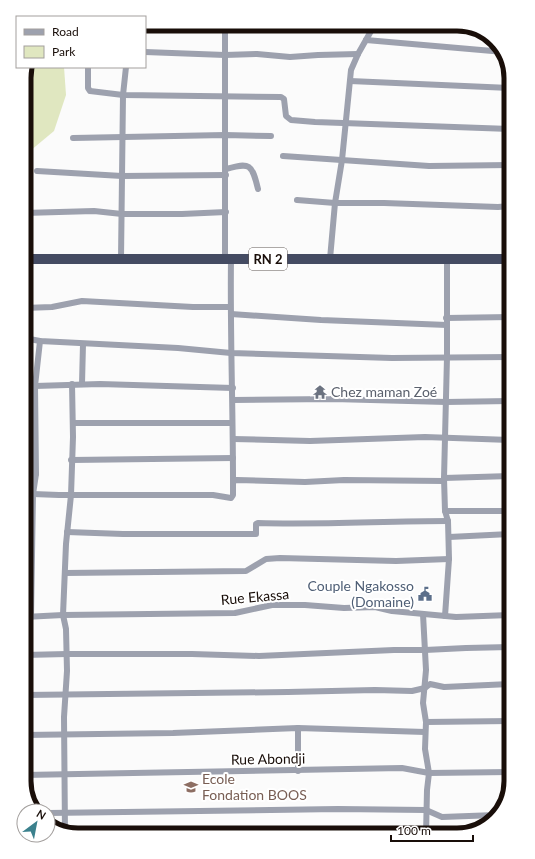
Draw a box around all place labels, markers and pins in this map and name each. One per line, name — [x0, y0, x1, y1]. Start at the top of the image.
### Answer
place label: Chez maman Zoé — [331, 383, 437, 400]
temple icon: Chez maman Zoé — [312, 384, 328, 400]
place label: Couple Ngakosso (Domaine) — [308, 577, 414, 610]
public building icon: Couple Ngakosso (Domaine) — [417, 586, 433, 602]
place label: Ecole Fondation BOOS — [202, 770, 307, 803]
school or university icon: Ecole Fondation BOOS — [183, 779, 199, 795]

